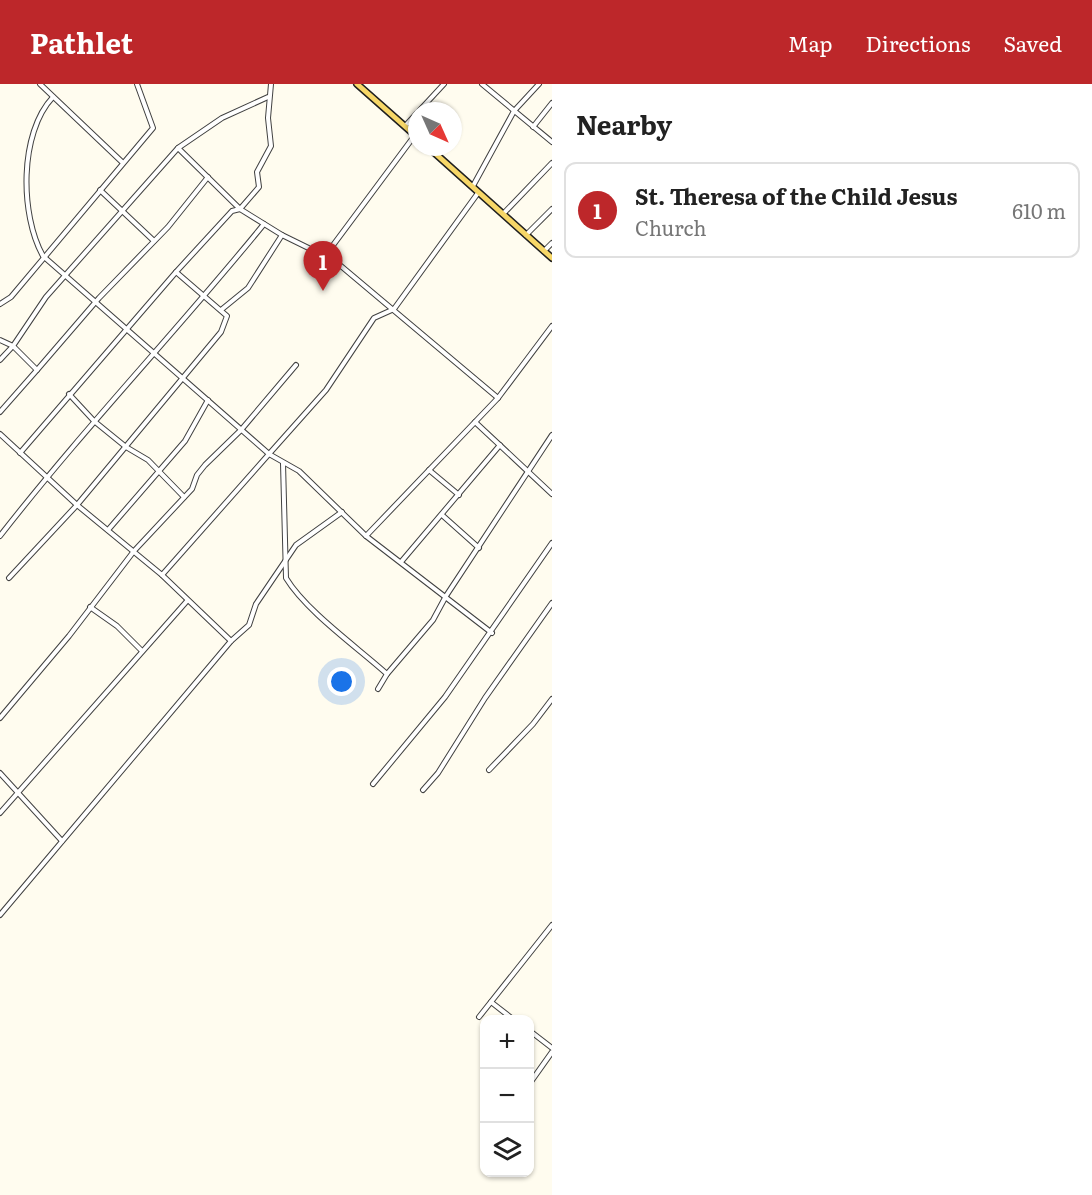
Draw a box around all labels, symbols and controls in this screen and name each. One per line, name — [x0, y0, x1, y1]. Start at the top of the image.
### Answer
text: Pathlet — [30, 21, 133, 63]
text: Map — [788, 27, 833, 58]
text: Directions — [866, 27, 971, 58]
text: Saved — [1004, 27, 1062, 58]
north arrow — [408, 102, 462, 156]
text: Nearby — [576, 104, 672, 143]
text: St. Theresa of the Child Jesus — [635, 179, 957, 212]
text: 1 — [593, 195, 602, 225]
text: 610 m — [1012, 195, 1066, 225]
text: Church — [635, 212, 707, 242]
pin: 1 — [304, 242, 342, 291]
your location — [327, 667, 356, 696]
map controls — [480, 1015, 534, 1177]
button: + — [480, 1015, 534, 1069]
button: − — [480, 1069, 534, 1123]
button: layers — [480, 1123, 534, 1177]

